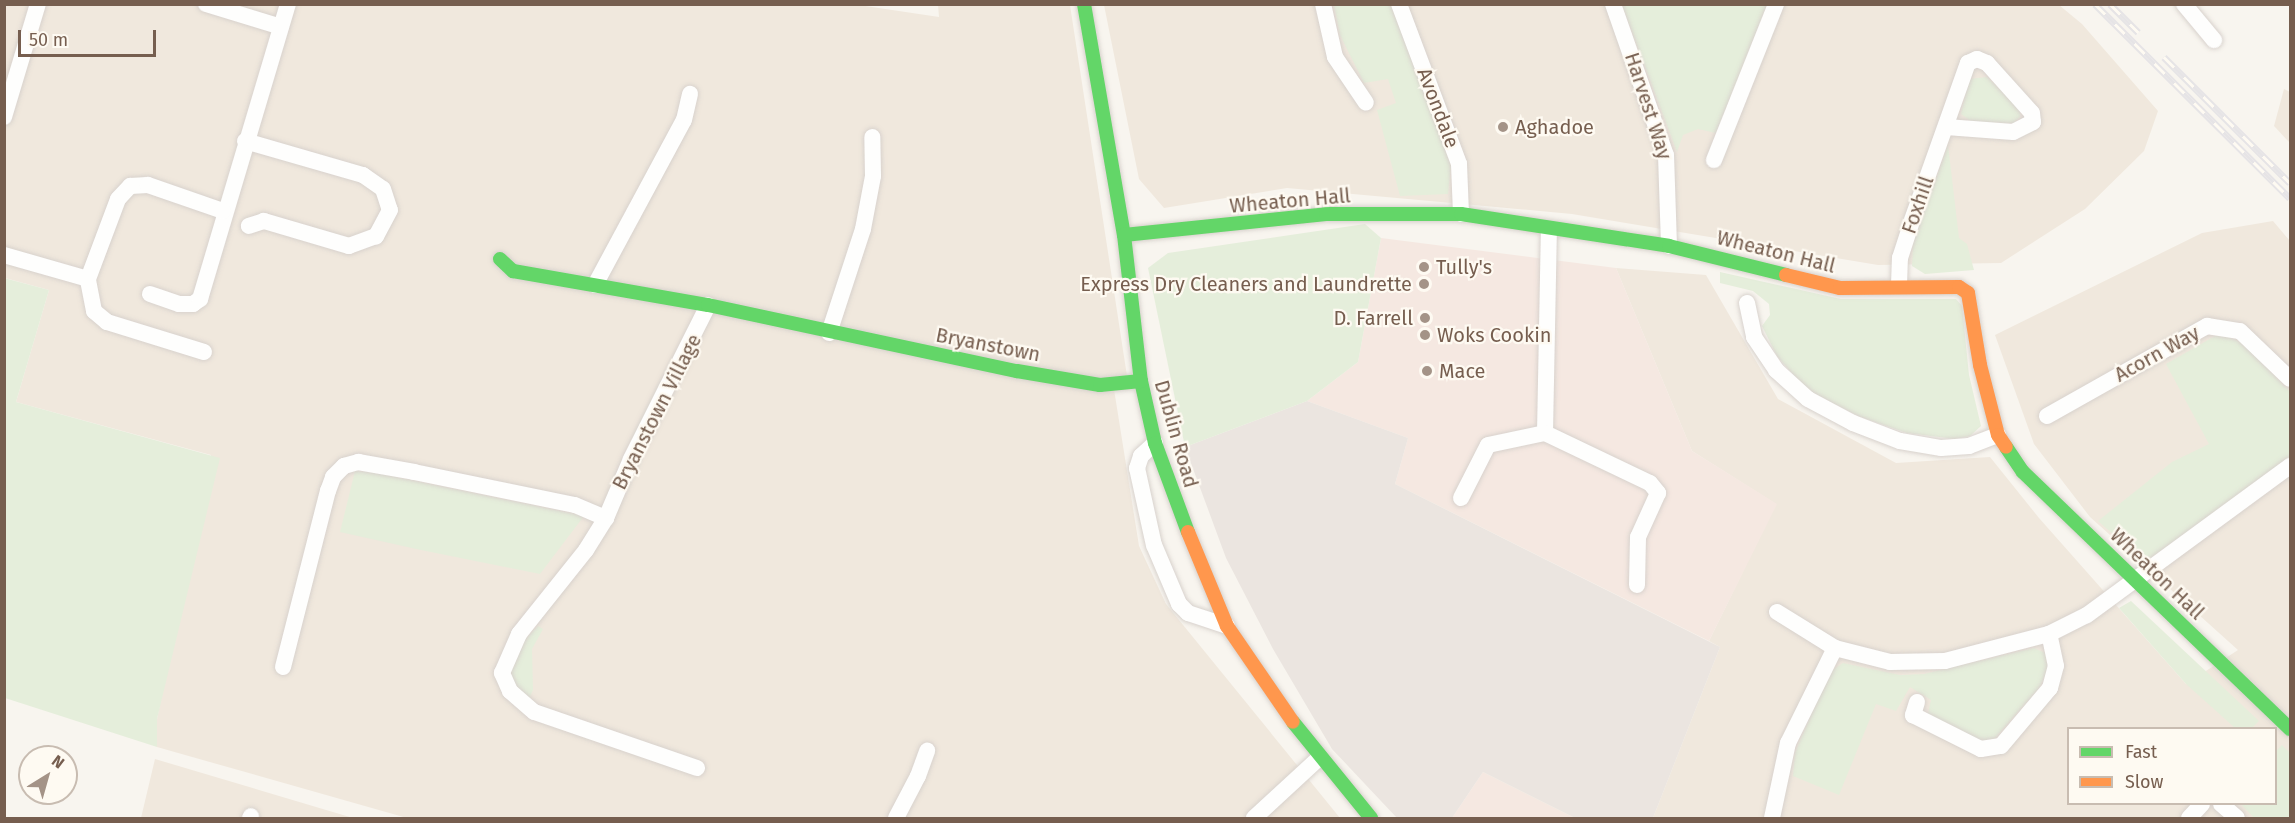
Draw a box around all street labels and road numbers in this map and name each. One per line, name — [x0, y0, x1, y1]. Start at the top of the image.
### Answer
street label: Harvest Way — [1619, 49, 1677, 163]
street label: Avondale — [1412, 65, 1464, 151]
street label: Foxhill — [1897, 173, 1939, 237]
street label: Wheaton Hall — [1228, 184, 1352, 218]
street label: Wheaton Hall — [1714, 226, 1838, 278]
street label: Acorn Way — [2110, 321, 2204, 387]
street label: Bryanstown — [934, 323, 1042, 367]
street label: Bryanstown Village — [607, 330, 707, 494]
street label: Dublin Road — [1149, 377, 1203, 491]
street label: Wheaton Hall — [2105, 523, 2209, 625]

